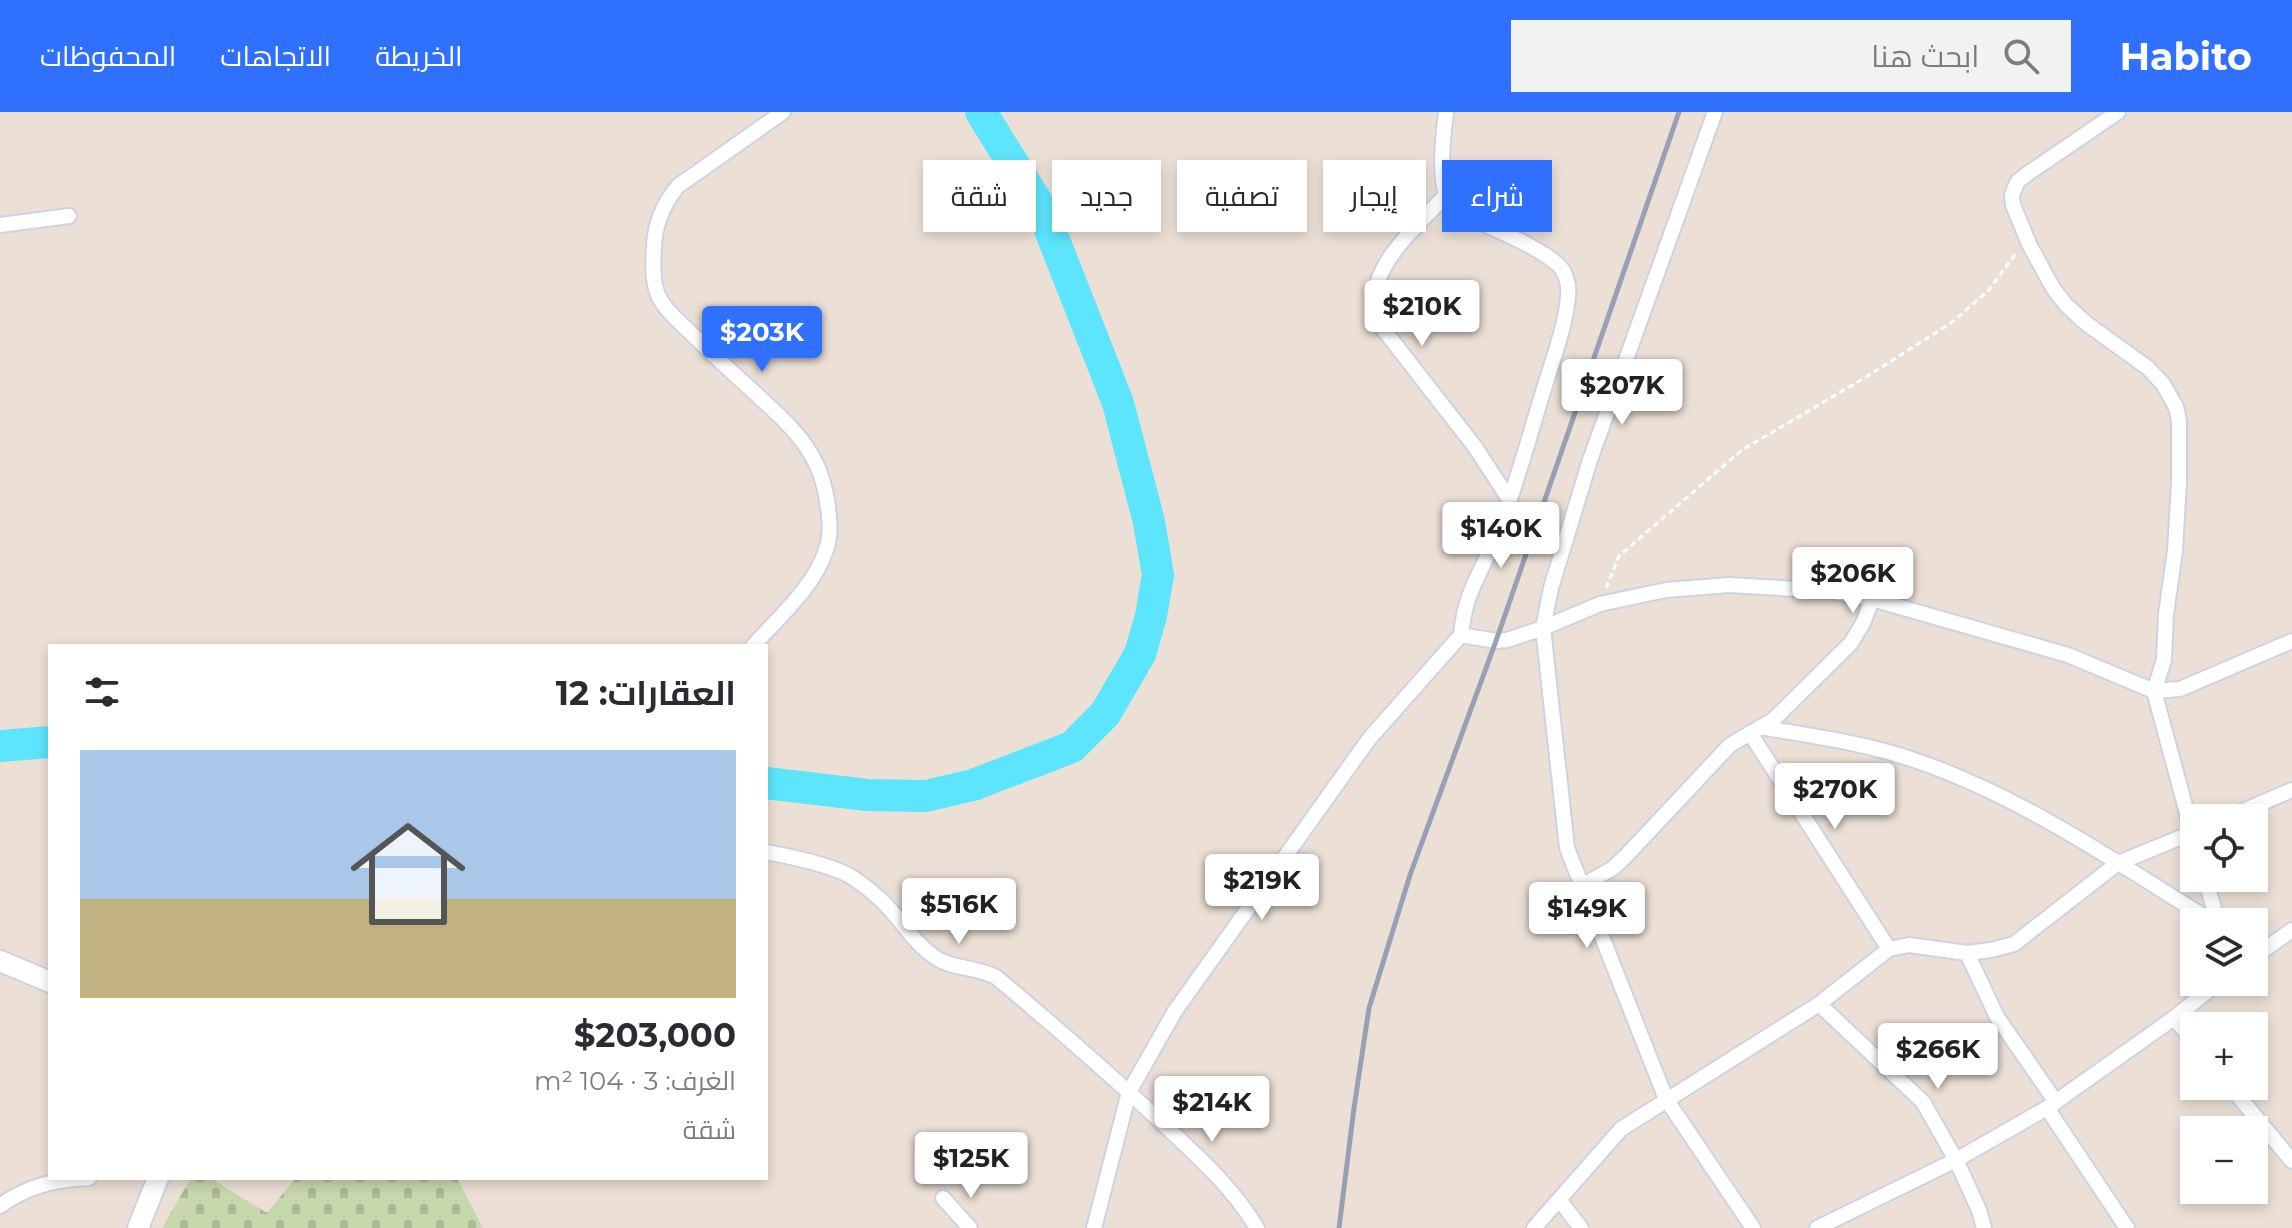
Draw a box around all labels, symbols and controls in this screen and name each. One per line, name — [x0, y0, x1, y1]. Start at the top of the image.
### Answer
search box — [1511, 20, 2071, 92]
text: Habito — [2119, 33, 2252, 80]
icon: search — [1999, 34, 2043, 78]
text: ابحث هنا — [1871, 38, 1979, 75]
text: المحفوظات — [40, 39, 176, 73]
text: الاتجاهات — [220, 39, 331, 73]
text: الخريطة — [375, 39, 463, 73]
chip: شقة — [923, 160, 1036, 232]
chip: جديد — [1052, 160, 1161, 232]
chip: تصفية — [1177, 160, 1307, 232]
chip: إيجار — [1323, 160, 1426, 232]
chip: شراء — [1442, 160, 1552, 232]
pin: $210K — [1366, 280, 1478, 348]
text: $210K — [1382, 290, 1462, 322]
pin: $203K — [706, 306, 818, 374]
text: $203K — [720, 316, 804, 348]
pin: $207K — [1566, 359, 1678, 427]
text: $207K — [1580, 369, 1664, 401]
pin: $140K — [1445, 502, 1557, 570]
text: $140K — [1460, 512, 1542, 544]
pin: $206K — [1797, 547, 1909, 615]
text: $206K — [1810, 557, 1896, 589]
icon: filters — [80, 670, 124, 714]
text: العقارات: 12 — [556, 672, 736, 714]
pin: $270K — [1779, 763, 1891, 831]
text: $270K — [1793, 773, 1877, 805]
icon: home — [336, 802, 480, 946]
map controls — [2180, 804, 2268, 1204]
button: locate — [2180, 804, 2268, 892]
pin: $219K — [1206, 854, 1318, 922]
text: $219K — [1223, 864, 1301, 896]
pin: $516K — [903, 878, 1015, 946]
pin: $149K — [1531, 882, 1643, 950]
text: $516K — [920, 888, 998, 920]
text: $149K — [1547, 892, 1627, 924]
button: layers — [2180, 908, 2268, 996]
button: + — [2180, 1012, 2268, 1100]
text: $203,000 — [574, 1014, 736, 1056]
pin: $266K — [1882, 1023, 1994, 1091]
text: $266K — [1896, 1033, 1980, 1065]
text: الغرف: 3 · 104 m² — [534, 1065, 736, 1097]
pin: $214K — [1156, 1076, 1268, 1144]
text: $214K — [1172, 1086, 1252, 1118]
text: شقة — [683, 1114, 736, 1146]
button: − — [2180, 1116, 2268, 1204]
pin: $125K — [915, 1132, 1027, 1200]
text: $125K — [933, 1142, 1009, 1174]

